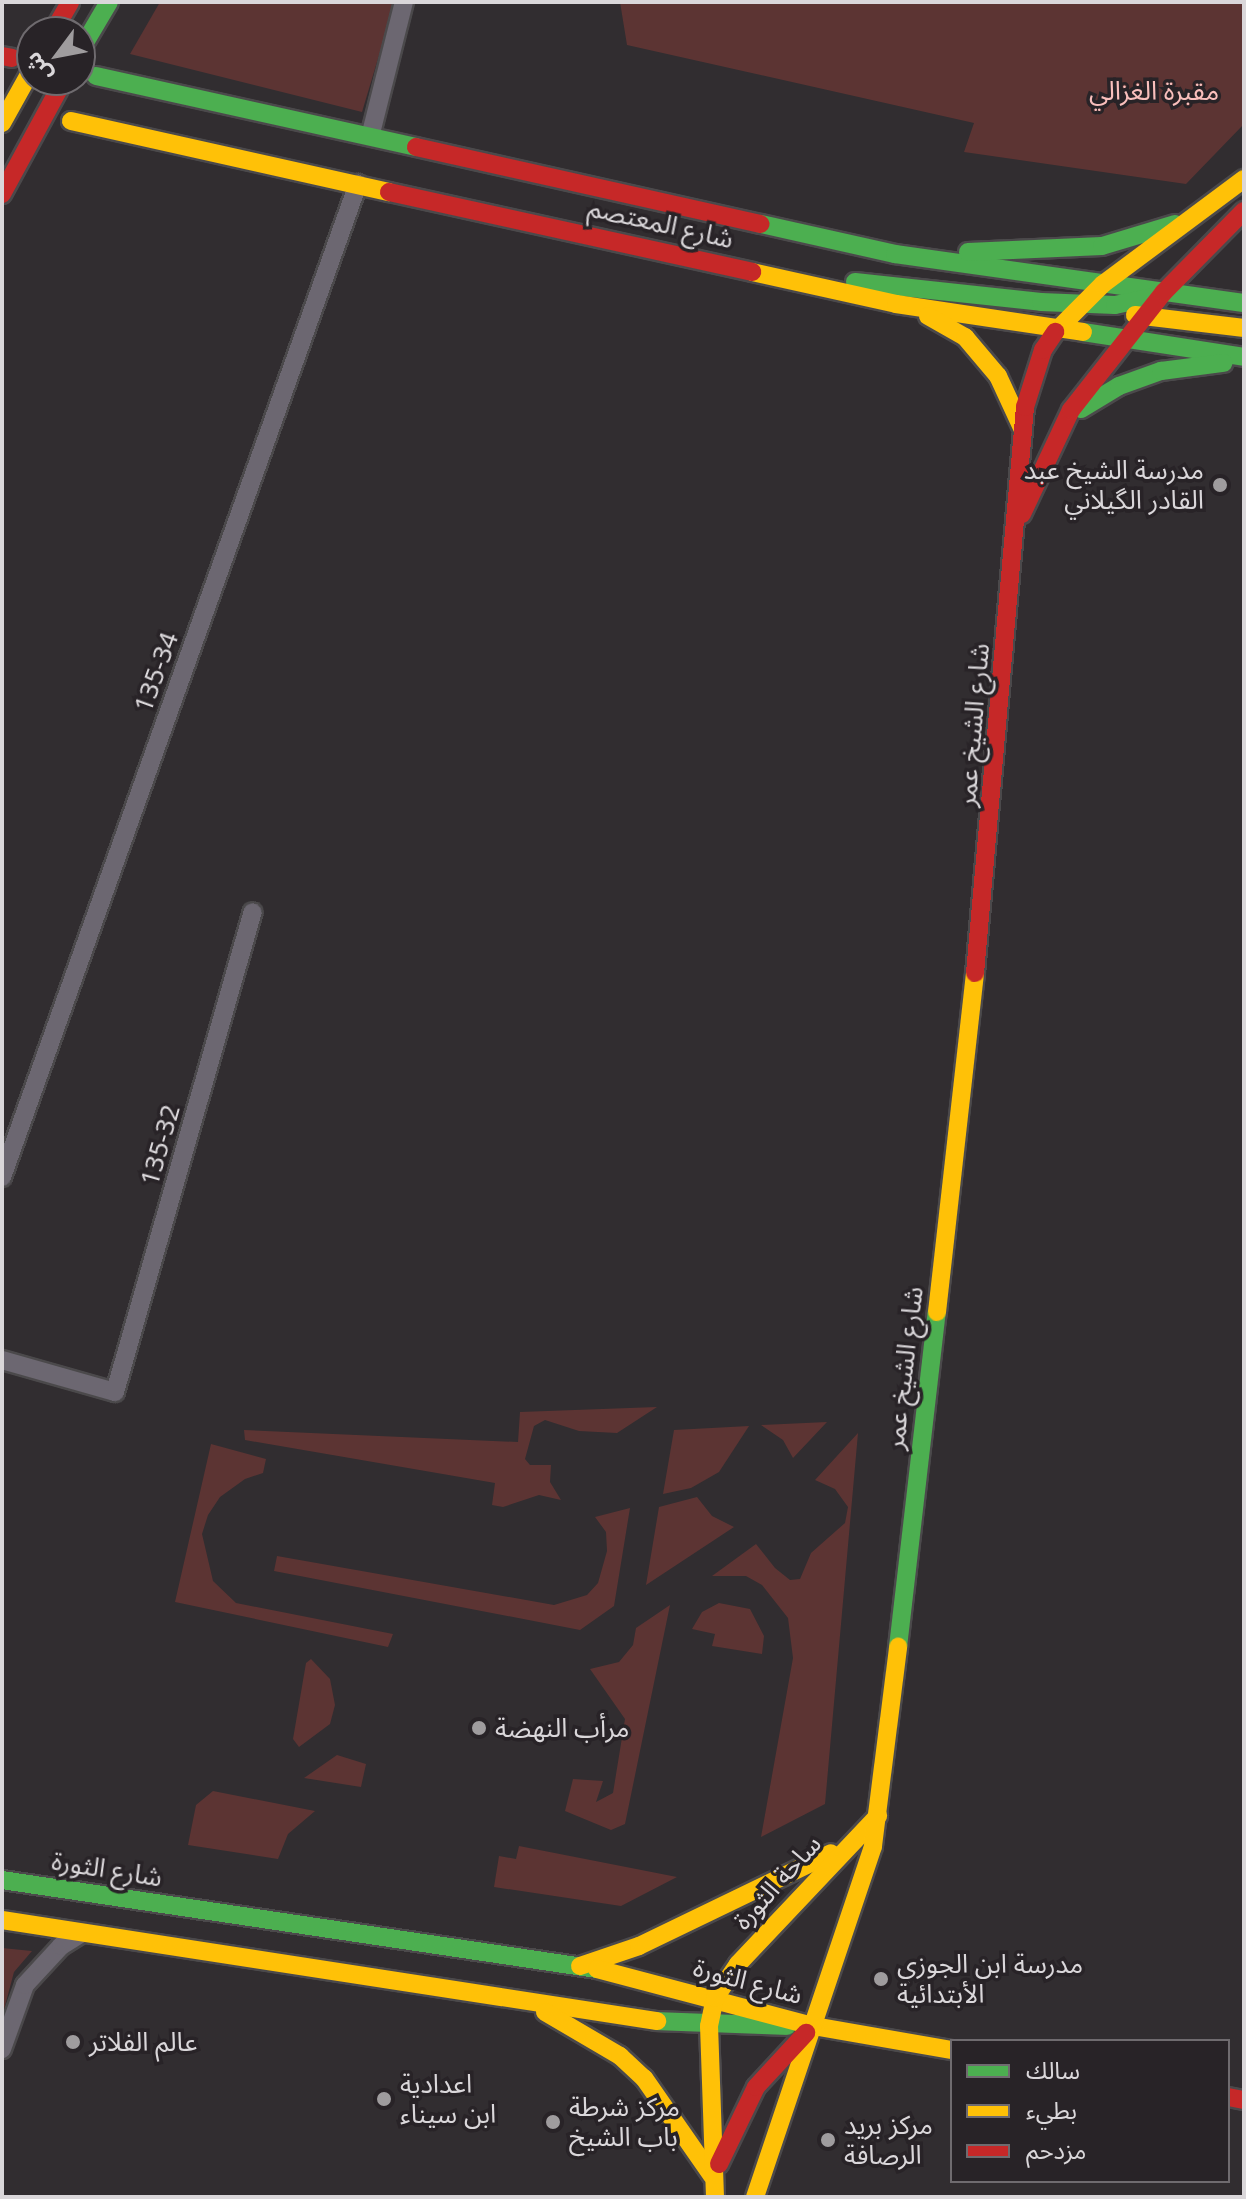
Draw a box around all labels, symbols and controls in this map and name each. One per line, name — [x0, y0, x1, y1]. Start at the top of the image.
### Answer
north arrow — [16, 16, 96, 96]
text: ش — [17, 47, 58, 88]
park label: مقبرة الغزالي — [1089, 75, 1219, 107]
street label: شارع المعتصم — [585, 191, 737, 255]
place label: مدرسة الشيخ عبد القادر الگيلاني — [1024, 454, 1204, 516]
marker: مدرسة الشيخ عبد القادر الگيلاني — [1211, 476, 1229, 494]
street label: 135-34 — [127, 628, 185, 716]
street label: شارع الشيخ عمر — [950, 642, 996, 808]
street label: 135-32 — [134, 1101, 186, 1189]
street label: شارع الشيخ عمر — [879, 1285, 929, 1451]
place label: مرأب النهضة — [495, 1712, 629, 1744]
marker: مرأب النهضة — [470, 1719, 488, 1737]
street label: ساحة الثورة — [726, 1828, 828, 1936]
street label: شارع الثورة — [50, 1845, 164, 1893]
place label: مدرسة ابن الجوزي الأبتدائية — [897, 1948, 1083, 2010]
street label: شارع الثورة — [690, 1952, 806, 2010]
marker: مدرسة ابن الجوزي الأبتدائية — [872, 1970, 890, 1988]
place label: عالم الفلاتر — [89, 2026, 197, 2058]
marker: عالم الفلاتر — [64, 2033, 82, 2051]
legend — [950, 2039, 1230, 2183]
text: سالك — [1026, 2053, 1080, 2086]
place label: اعدادية ابن سيناء — [400, 2068, 496, 2130]
marker: اعدادية ابن سيناء — [375, 2090, 393, 2108]
place label: مركز شرطة باب الشيخ — [569, 2091, 680, 2152]
text: بطيء — [1026, 2093, 1077, 2126]
place label: مركز بريد الرصافة — [844, 2109, 933, 2170]
marker: مركز شرطة باب الشيخ — [544, 2113, 562, 2131]
marker: مركز بريد الرصافة — [819, 2131, 837, 2149]
text: مزدحم — [1026, 2133, 1086, 2166]

